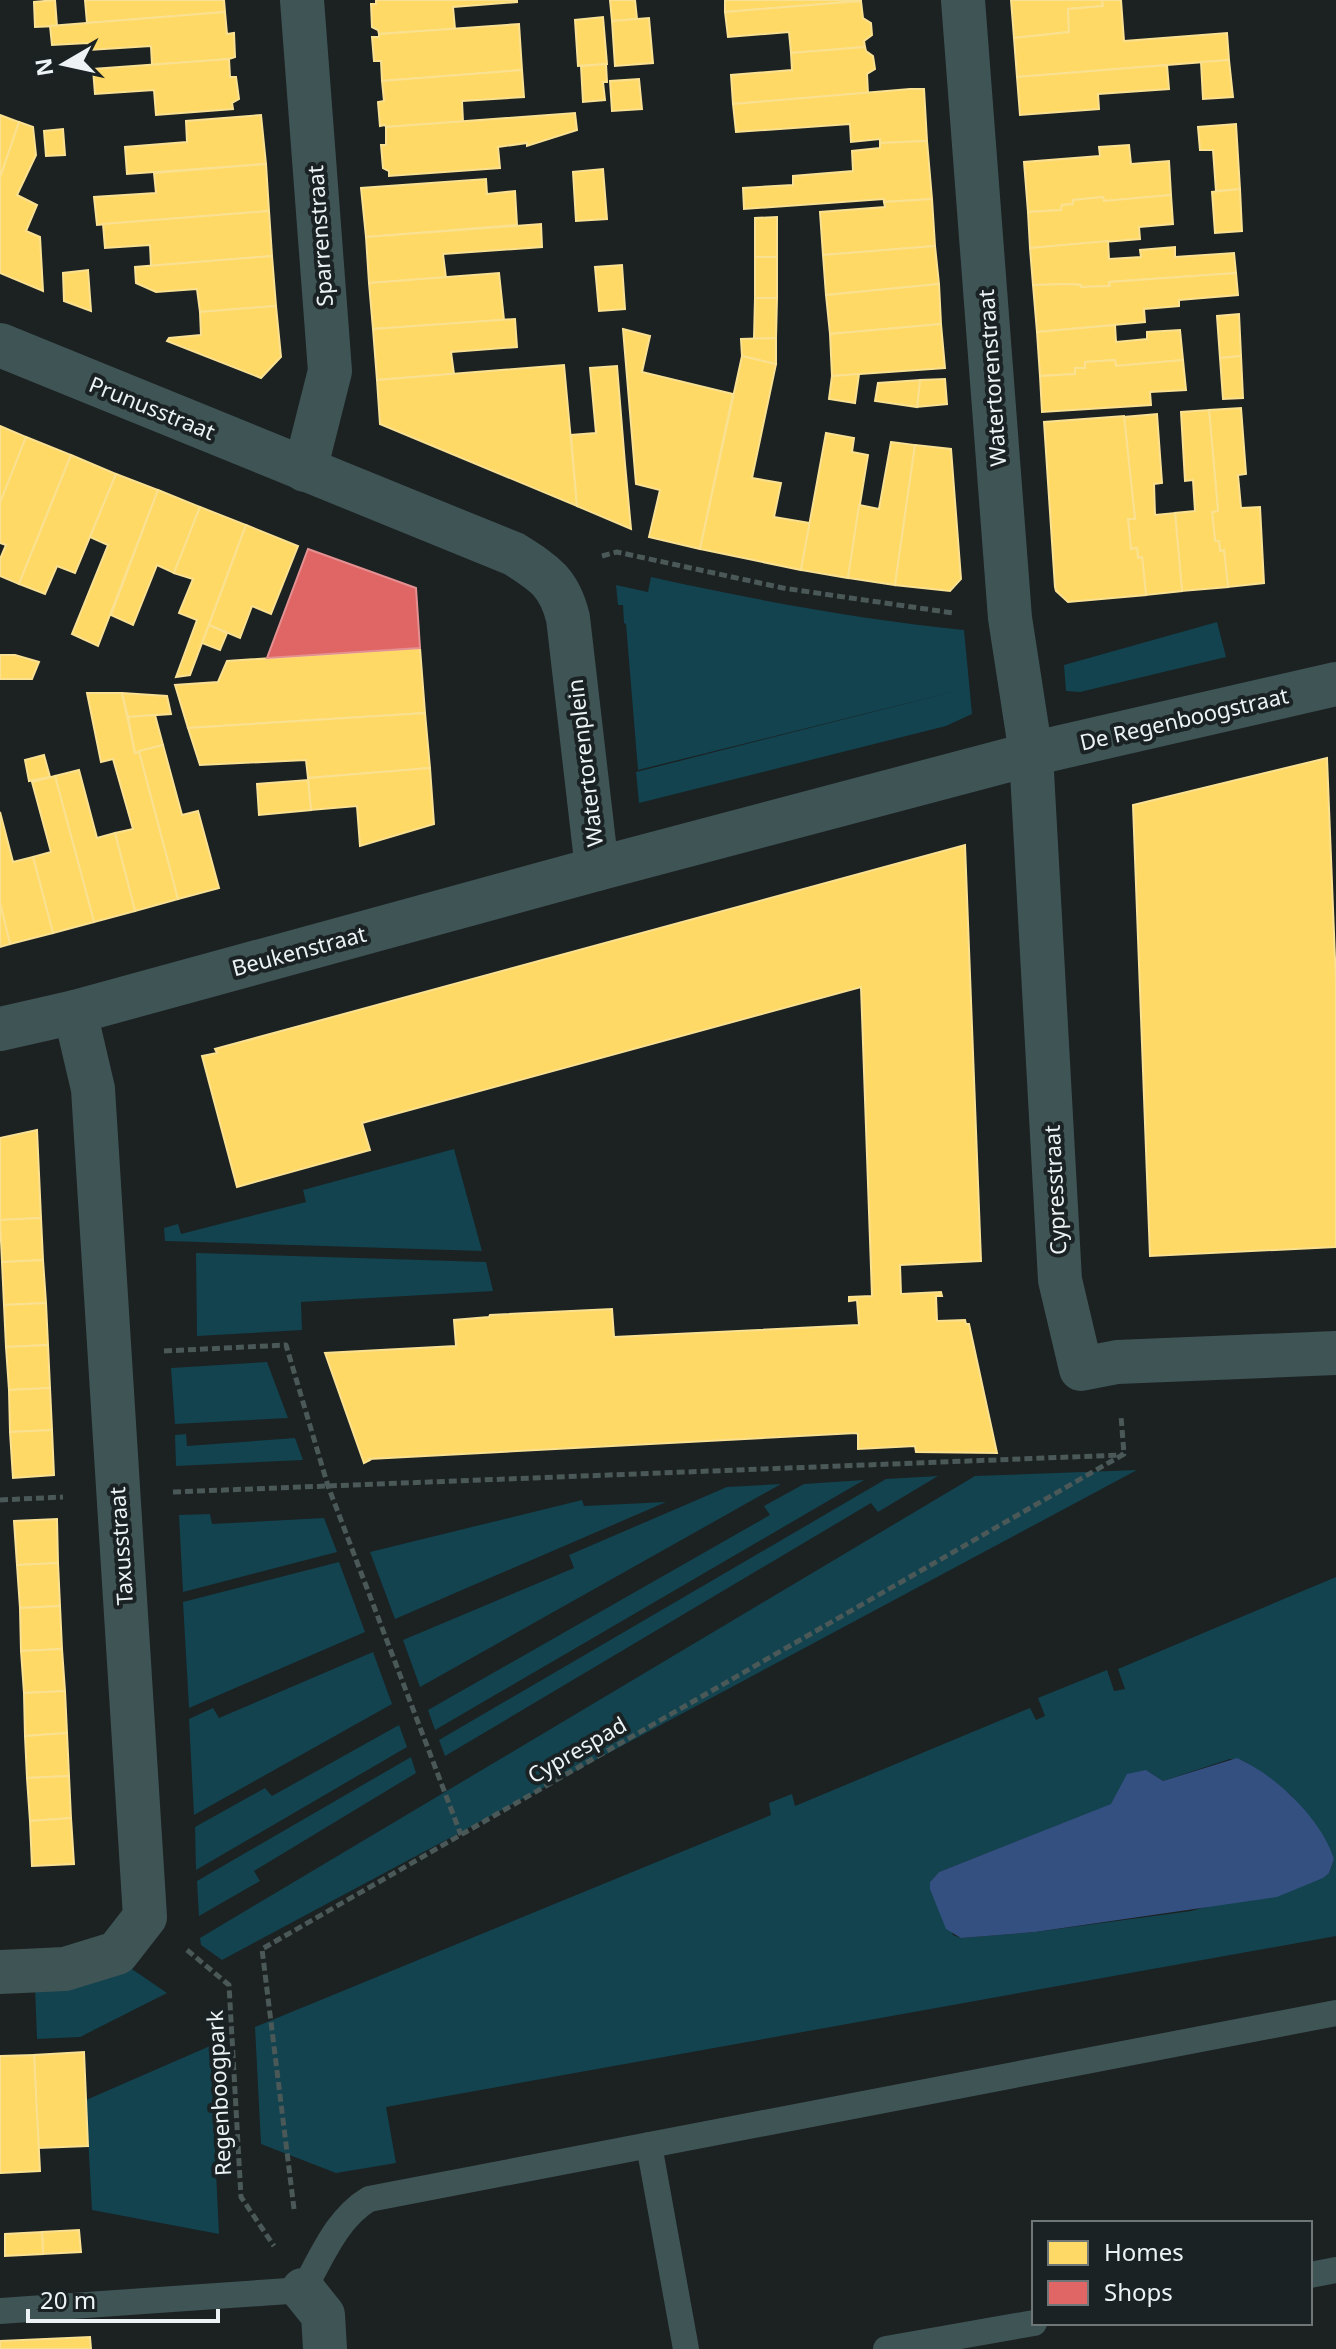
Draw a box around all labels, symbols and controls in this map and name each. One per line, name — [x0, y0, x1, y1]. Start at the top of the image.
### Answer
north arrow — [24, 24, 104, 104]
text: N — [27, 56, 59, 78]
street label: Sparrenstraat — [299, 164, 339, 308]
street label: Watertorenstraat — [970, 288, 1012, 468]
street label: Prunusstraat — [85, 368, 220, 446]
street label: Watertorenplein — [559, 678, 609, 849]
street label: De Regenboogstraat — [1077, 679, 1291, 757]
street label: Beukenstraat — [228, 918, 369, 982]
street label: Cypresstraat — [1036, 1124, 1072, 1256]
street label: Taxusstraat — [101, 1486, 139, 1606]
street label: Cyprespad — [522, 1709, 631, 1790]
street label: Regenboogpark — [199, 2009, 237, 2177]
legend — [1032, 2221, 1312, 2325]
text: Homes — [1104, 2235, 1184, 2268]
scale bar — [28, 2273, 218, 2323]
text: Shops — [1104, 2275, 1173, 2308]
text: 20 m — [40, 2283, 96, 2316]

